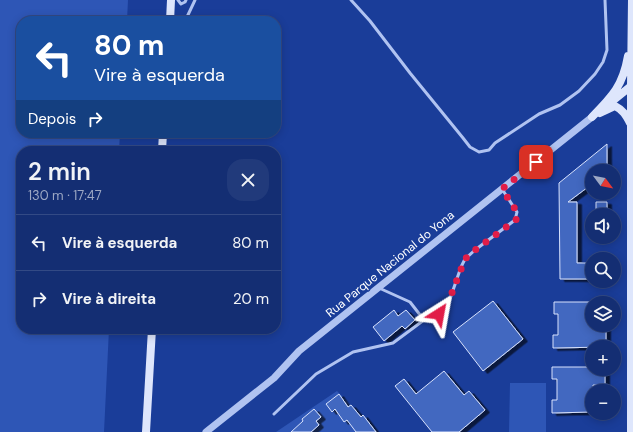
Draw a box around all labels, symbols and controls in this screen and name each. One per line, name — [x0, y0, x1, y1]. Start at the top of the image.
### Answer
text: 80 m — [94, 27, 164, 64]
icon: left — [28, 32, 80, 84]
text: Vire à esquerda — [94, 63, 225, 87]
icon: right — [84, 108, 106, 130]
text: Depois — [28, 109, 76, 129]
pin — [519, 145, 553, 179]
icon: arrive — [525, 151, 547, 173]
text: 2 min — [28, 156, 91, 187]
button: close — [227, 159, 269, 201]
north arrow — [585, 164, 621, 200]
map controls — [585, 164, 621, 420]
text: 130 m · 17:47 — [28, 187, 102, 204]
street label: Rua Parque Nacional do Yona — [322, 207, 458, 321]
button: sound — [585, 208, 621, 244]
icon: left — [28, 232, 50, 254]
text: Vire à esquerda — [62, 233, 177, 253]
text: 80 m — [232, 233, 269, 253]
button: search — [585, 252, 621, 288]
icon: right — [28, 288, 50, 310]
text: Vire à direita — [62, 289, 156, 309]
text: 20 m — [233, 289, 269, 309]
position arrow — [418, 293, 460, 335]
button: layers — [585, 296, 621, 332]
button: + — [585, 340, 621, 376]
button: − — [585, 384, 621, 420]

